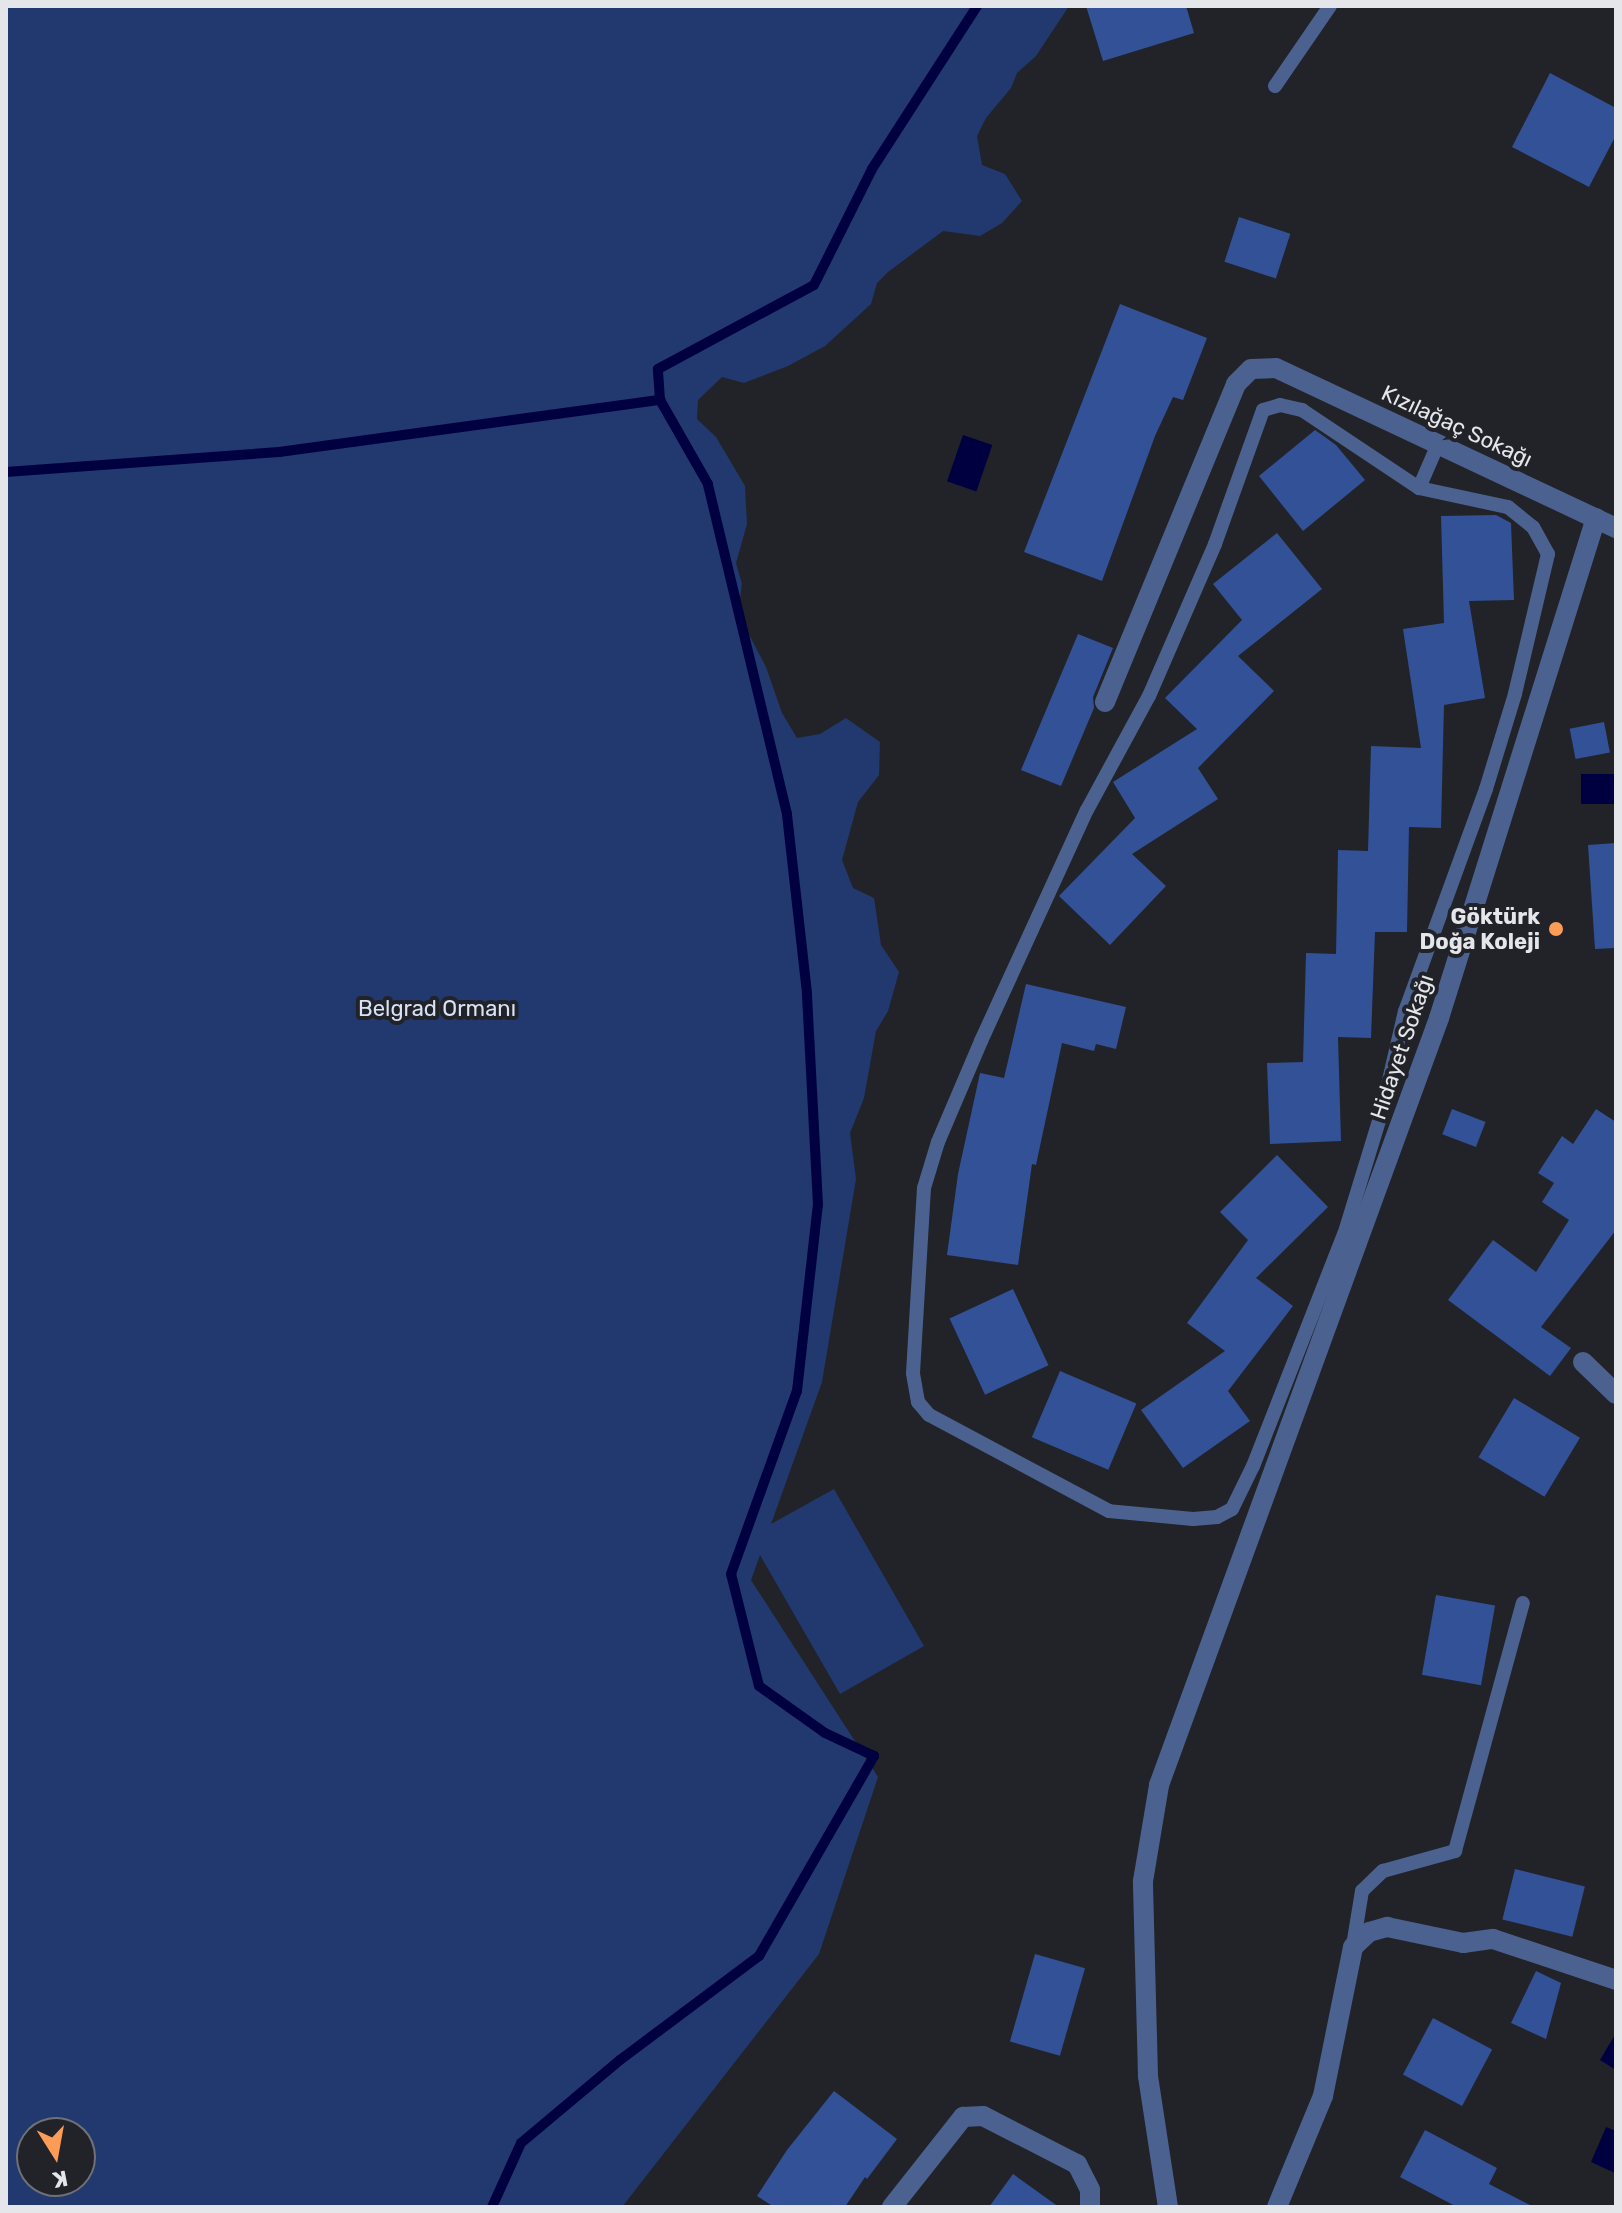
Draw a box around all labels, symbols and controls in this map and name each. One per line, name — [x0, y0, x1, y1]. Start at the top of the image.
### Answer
street label: Kızılağaç Sokağı — [1377, 380, 1537, 472]
place label: Göktürk Doğa Koleji — [1419, 903, 1540, 954]
marker: Göktürk Doğa Koleji — [1547, 920, 1565, 938]
street label: Hidayet Sokağı — [1365, 971, 1439, 1123]
park label: Belgrad Ormanı — [358, 996, 516, 1022]
north arrow — [16, 2117, 96, 2197]
text: K — [51, 2164, 70, 2194]

